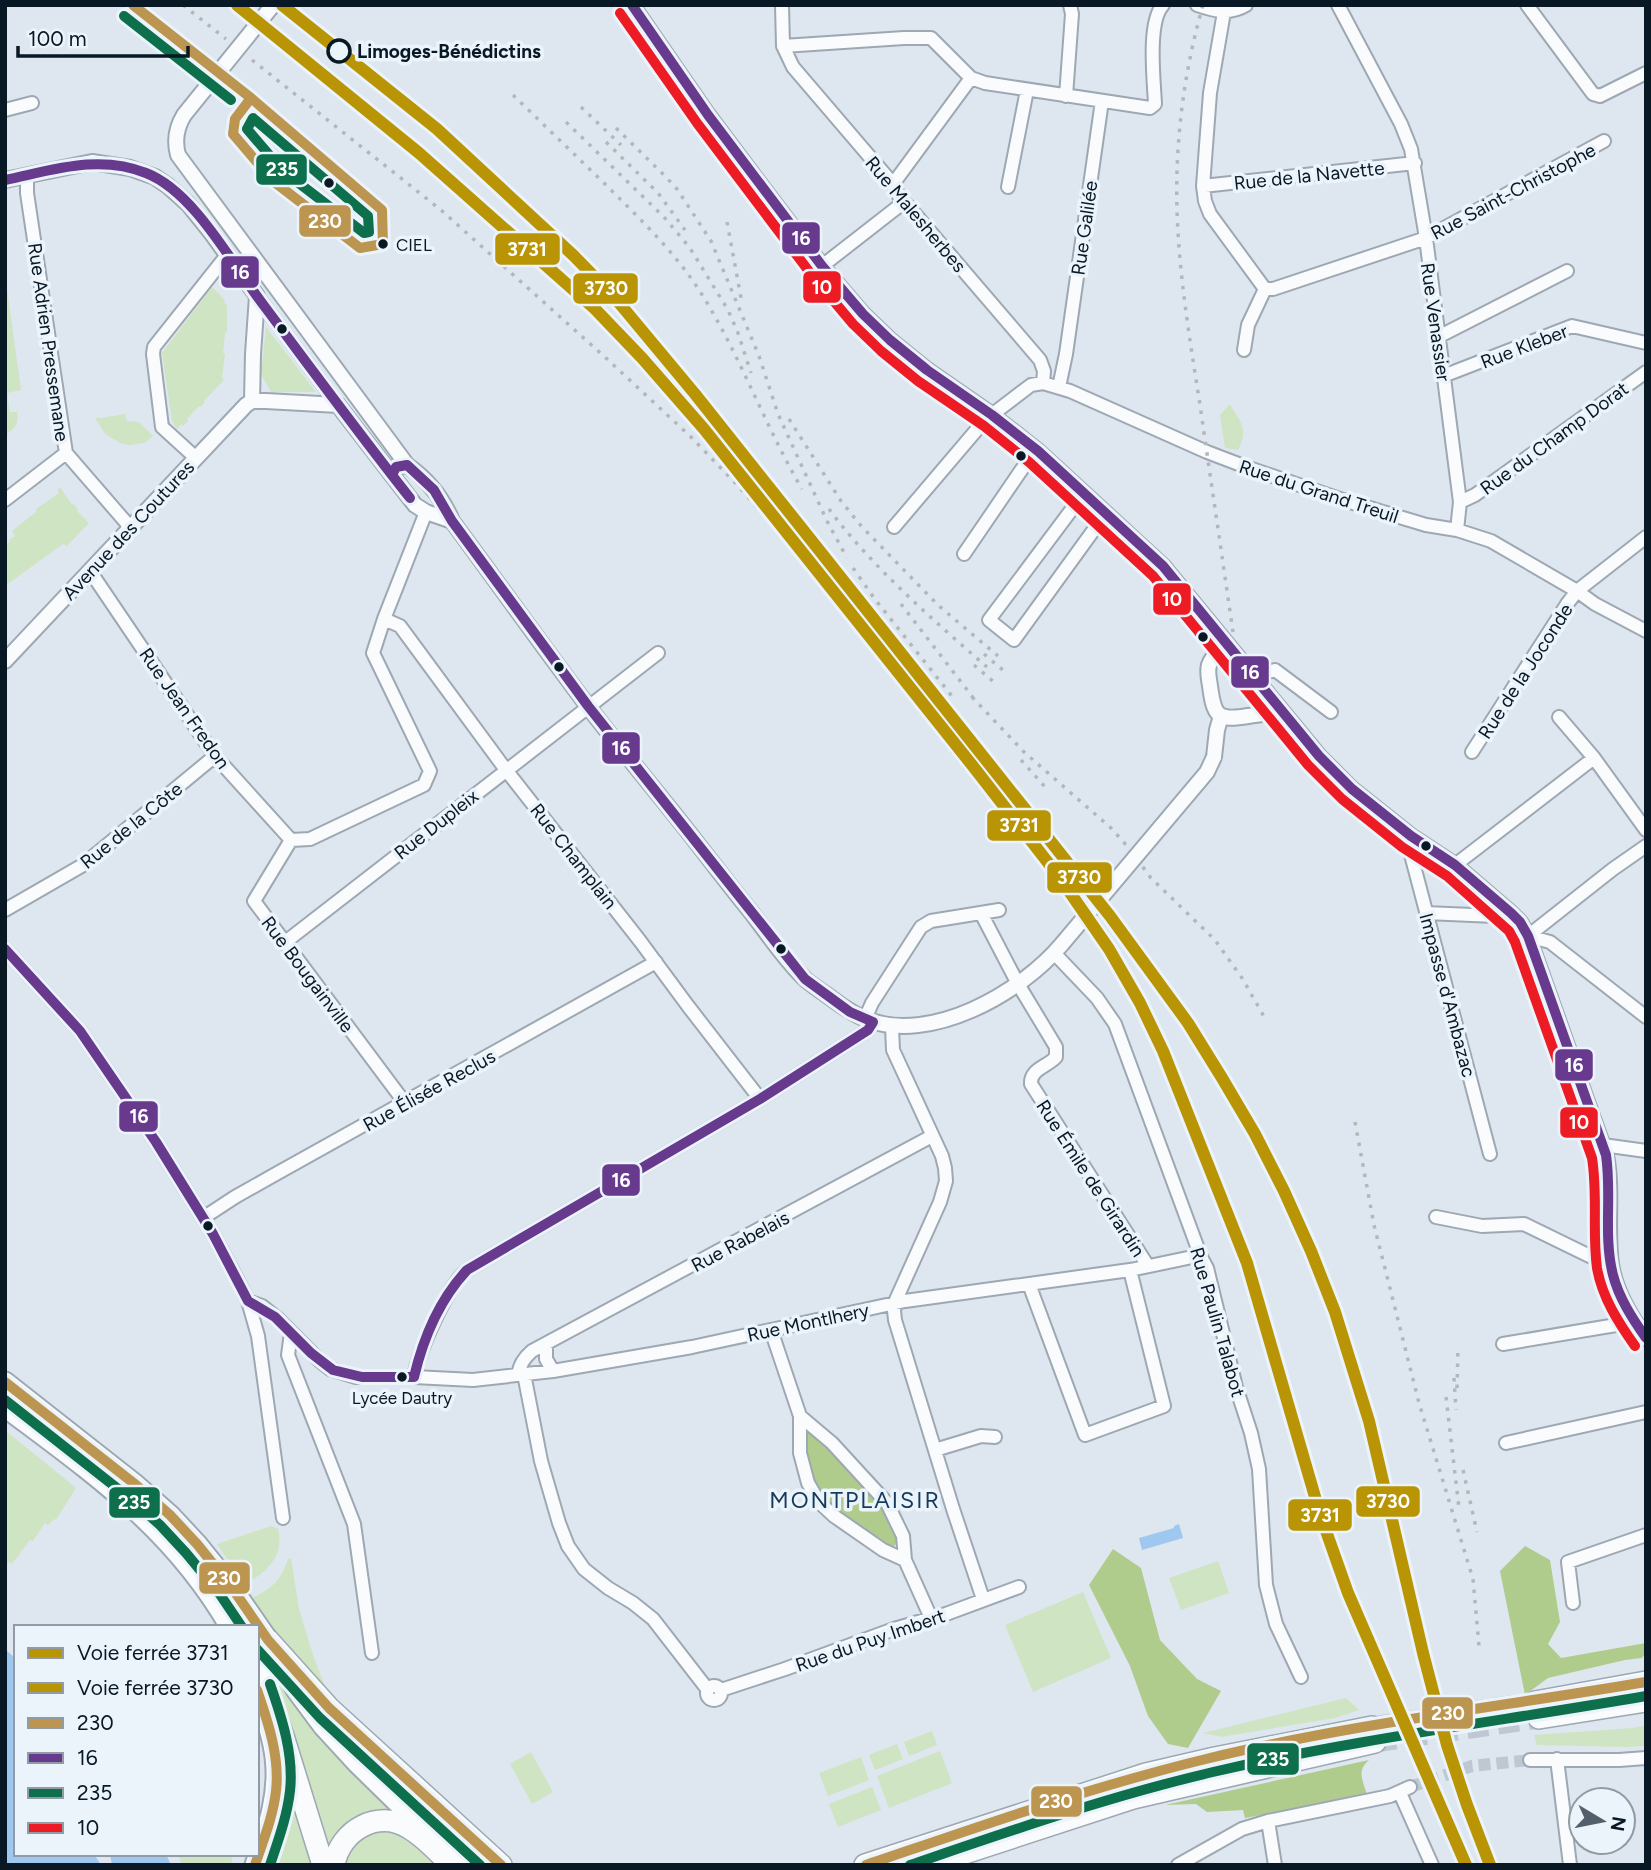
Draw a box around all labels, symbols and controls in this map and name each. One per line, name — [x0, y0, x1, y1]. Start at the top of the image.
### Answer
scale bar — [18, 14, 187, 58]
text: 100 m — [28, 26, 87, 51]
marker: Limoges-Bénédictins — [327, 39, 351, 63]
place label: Limoges-Bénédictins — [357, 40, 541, 63]
street label: Rue Saint-Christophe — [1427, 138, 1600, 245]
street label: Rue Malesherbes — [860, 152, 971, 277]
line badge: 235 — [255, 153, 308, 186]
street label: Rue de la Navette — [1233, 156, 1385, 195]
text: 235 — [266, 158, 298, 181]
unlabelled marker — [322, 176, 336, 190]
street label: Rue Galilée — [1066, 179, 1103, 277]
line badge: 230 — [298, 204, 352, 238]
text: 230 — [308, 210, 342, 233]
line badge: 16 — [781, 221, 821, 255]
text: 16 — [791, 227, 811, 250]
line badge: 3731 — [494, 232, 561, 266]
place label: CIEL — [396, 235, 432, 255]
marker: CIEL — [376, 237, 390, 251]
text: 3731 — [507, 238, 547, 261]
street label: Rue Adrien Pressemane — [23, 241, 74, 443]
line badge: 16 — [220, 255, 260, 289]
text: 16 — [230, 261, 250, 284]
street label: Rue Venassier — [1416, 261, 1455, 383]
line badge: 10 — [802, 270, 842, 304]
line badge: 3730 — [572, 272, 639, 305]
text: 10 — [812, 276, 832, 299]
text: 3730 — [584, 277, 628, 300]
street label: Rue Kleber — [1477, 319, 1572, 374]
unlabelled marker — [275, 322, 289, 336]
street label: Rue du Champ Dorat — [1476, 377, 1633, 500]
unlabelled marker — [1014, 449, 1028, 463]
street label: Rue du Grand Treuil — [1236, 455, 1402, 528]
street label: Avenue des Coutures — [58, 456, 199, 605]
line badge: 10 — [1152, 582, 1192, 616]
text: 10 — [1162, 588, 1182, 611]
street label: Rue de la Joconde — [1473, 599, 1578, 743]
unlabelled marker — [1196, 630, 1210, 644]
street label: Rue Jean Fredon — [134, 643, 235, 773]
line badge: 16 — [1230, 655, 1270, 689]
unlabelled marker — [552, 660, 566, 674]
text: 16 — [1240, 661, 1260, 684]
line badge: 16 — [601, 731, 641, 765]
text: 16 — [611, 737, 631, 760]
street label: Rue de la Côte — [76, 777, 187, 874]
street label: Rue Dupleix — [390, 784, 483, 864]
street label: Rue Champlain — [525, 799, 622, 914]
line badge: 3731 — [986, 809, 1052, 842]
text: 3731 — [999, 814, 1039, 837]
unlabelled marker — [1419, 839, 1433, 853]
line badge: 3730 — [1046, 861, 1113, 894]
text: 3730 — [1057, 866, 1101, 889]
street label: Impasse d'Ambazac — [1415, 910, 1481, 1080]
street label: Rue Bougainville — [256, 912, 359, 1037]
unlabelled marker — [774, 942, 788, 956]
street label: Rue Élisée Reclus — [359, 1044, 500, 1136]
line badge: 16 — [1554, 1048, 1594, 1082]
text: 16 — [1564, 1054, 1584, 1077]
street label: Rue Émile de Girardin — [1031, 1096, 1150, 1261]
line badge: 16 — [118, 1100, 159, 1133]
text: 16 — [129, 1105, 149, 1128]
line badge: 10 — [1559, 1106, 1599, 1139]
text: 10 — [1569, 1111, 1589, 1134]
line badge: 16 — [601, 1163, 641, 1197]
text: 16 — [611, 1169, 631, 1192]
street label: Rue Rabelais — [687, 1206, 793, 1277]
unlabelled marker — [201, 1219, 215, 1233]
street label: Rue Paulin Talabot — [1185, 1245, 1250, 1400]
street label: Rue Montlhery — [745, 1298, 871, 1347]
marker: Lycée Dautry — [395, 1370, 409, 1384]
place label: Lycée Dautry — [352, 1388, 452, 1408]
line badge: 3730 — [1355, 1485, 1421, 1518]
line badge: 235 — [108, 1486, 161, 1519]
district label: MONTPLAISIR — [769, 1486, 941, 1514]
text: 3730 — [1366, 1490, 1410, 1513]
text: 235 — [118, 1491, 150, 1514]
line badge: 3731 — [1287, 1498, 1353, 1532]
text: 3731 — [1300, 1504, 1340, 1527]
line badge: 230 — [198, 1561, 251, 1595]
text: 230 — [207, 1567, 241, 1590]
street label: Rue du Puy Imbert — [792, 1604, 948, 1677]
legend — [14, 1625, 259, 1856]
text: Voie ferrée 3731 — [77, 1640, 229, 1665]
text: Voie ferrée 3730 — [77, 1675, 233, 1700]
line badge: 230 — [1421, 1696, 1474, 1730]
text: 230 — [1431, 1702, 1465, 1725]
text: 230 — [77, 1710, 114, 1735]
line badge: 235 — [1246, 1742, 1300, 1776]
text: 16 — [77, 1745, 98, 1770]
text: 235 — [1257, 1748, 1289, 1771]
text: 235 — [77, 1780, 112, 1805]
line badge: 230 — [1030, 1785, 1083, 1818]
north arrow — [1567, 1786, 1637, 1856]
text: 230 — [1039, 1790, 1073, 1813]
text: 10 — [77, 1815, 99, 1840]
text: N — [1606, 1815, 1631, 1833]

